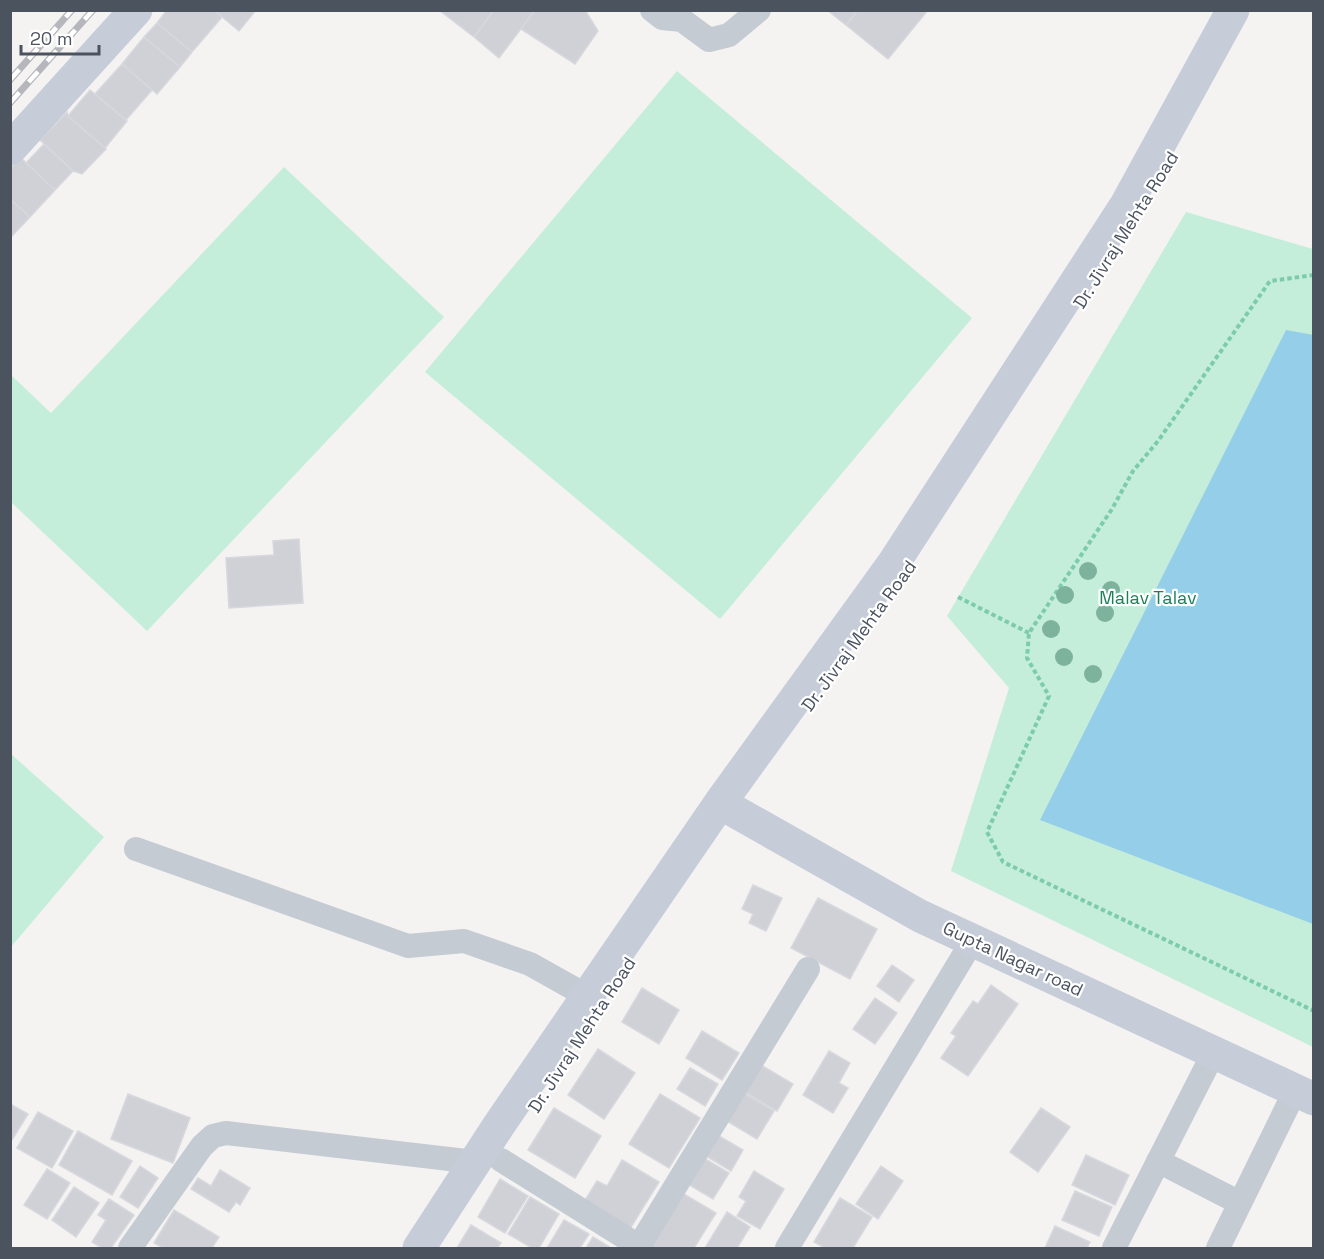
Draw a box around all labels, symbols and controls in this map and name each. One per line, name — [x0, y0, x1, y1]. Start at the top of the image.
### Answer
scale bar — [21, 18, 99, 56]
text: 20 m — [30, 27, 73, 50]
street label: Dr. Jivraj Mehta Road — [1068, 147, 1183, 313]
street label: Dr. Jivraj Mehta Road — [796, 556, 921, 716]
park label: Malav Talav — [1099, 586, 1197, 609]
street label: Gupta Nagar road — [939, 916, 1087, 1001]
street label: Dr. Jivraj Mehta Road — [523, 952, 641, 1117]

